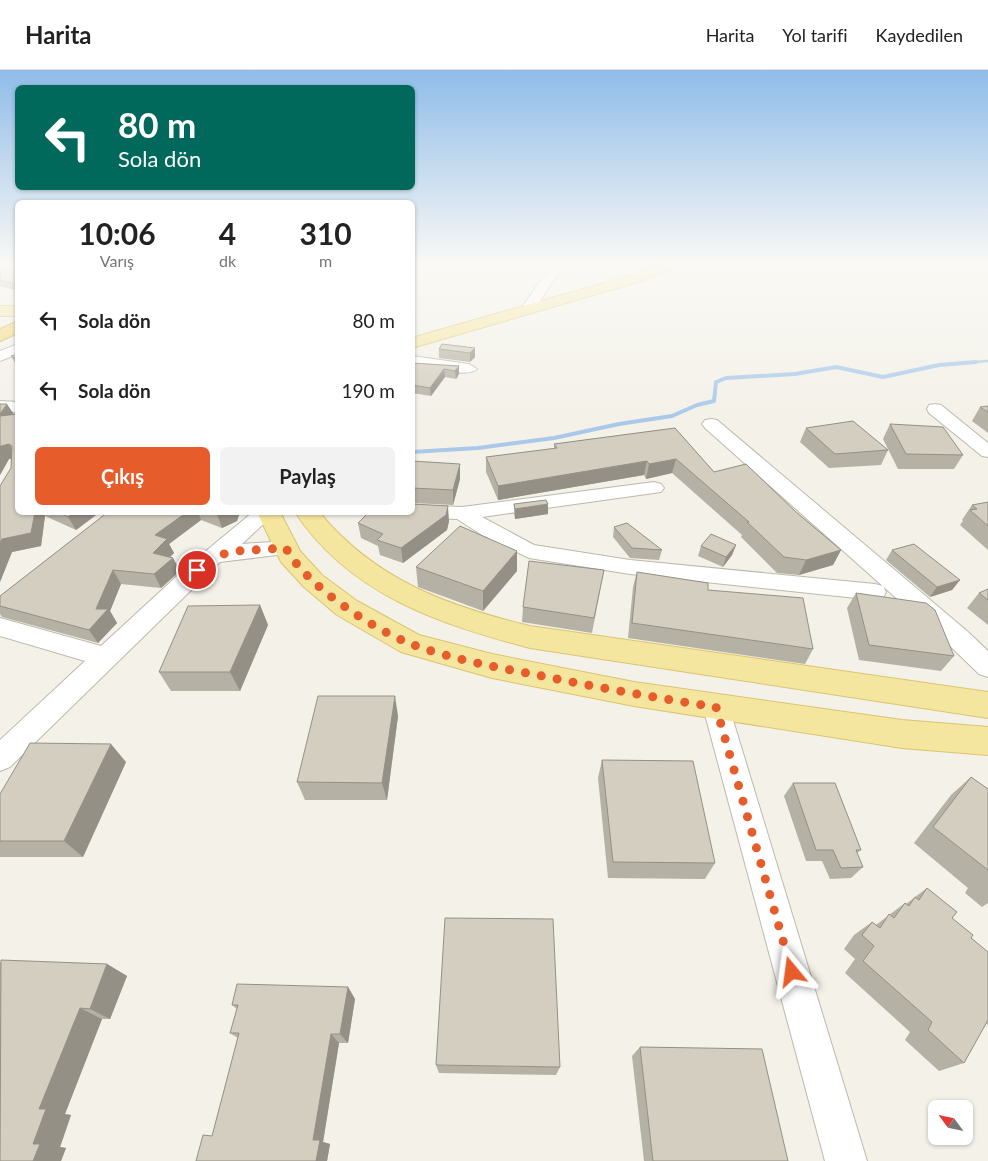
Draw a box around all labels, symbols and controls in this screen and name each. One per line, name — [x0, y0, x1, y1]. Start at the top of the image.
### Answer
text: Harita — [25, 20, 92, 49]
text: Harita — [706, 24, 754, 46]
text: Yol tarifi — [782, 24, 848, 46]
text: Kaydedilen — [876, 24, 963, 46]
text: 80 m — [118, 103, 196, 145]
icon: left — [35, 105, 100, 170]
text: Sola dön — [118, 145, 201, 172]
text: 10:06 — [78, 215, 156, 251]
text: 4 — [219, 215, 236, 251]
text: 310 — [300, 215, 352, 251]
text: Varış — [100, 251, 134, 270]
text: dk — [219, 251, 236, 270]
text: m — [319, 251, 332, 270]
icon: left — [35, 306, 63, 334]
text: Sola dön — [78, 309, 151, 332]
text: 80 m — [352, 309, 395, 332]
icon: left — [35, 376, 63, 404]
text: Sola dön — [78, 379, 151, 402]
text: 190 m — [341, 379, 395, 402]
button: Çıkış — [35, 447, 210, 505]
button: Paylaş — [220, 447, 395, 505]
pin — [176, 549, 218, 591]
icon: arrive — [183, 556, 211, 584]
position arrow — [765, 945, 817, 997]
north arrow — [928, 1100, 972, 1145]
map controls — [928, 1100, 973, 1145]

